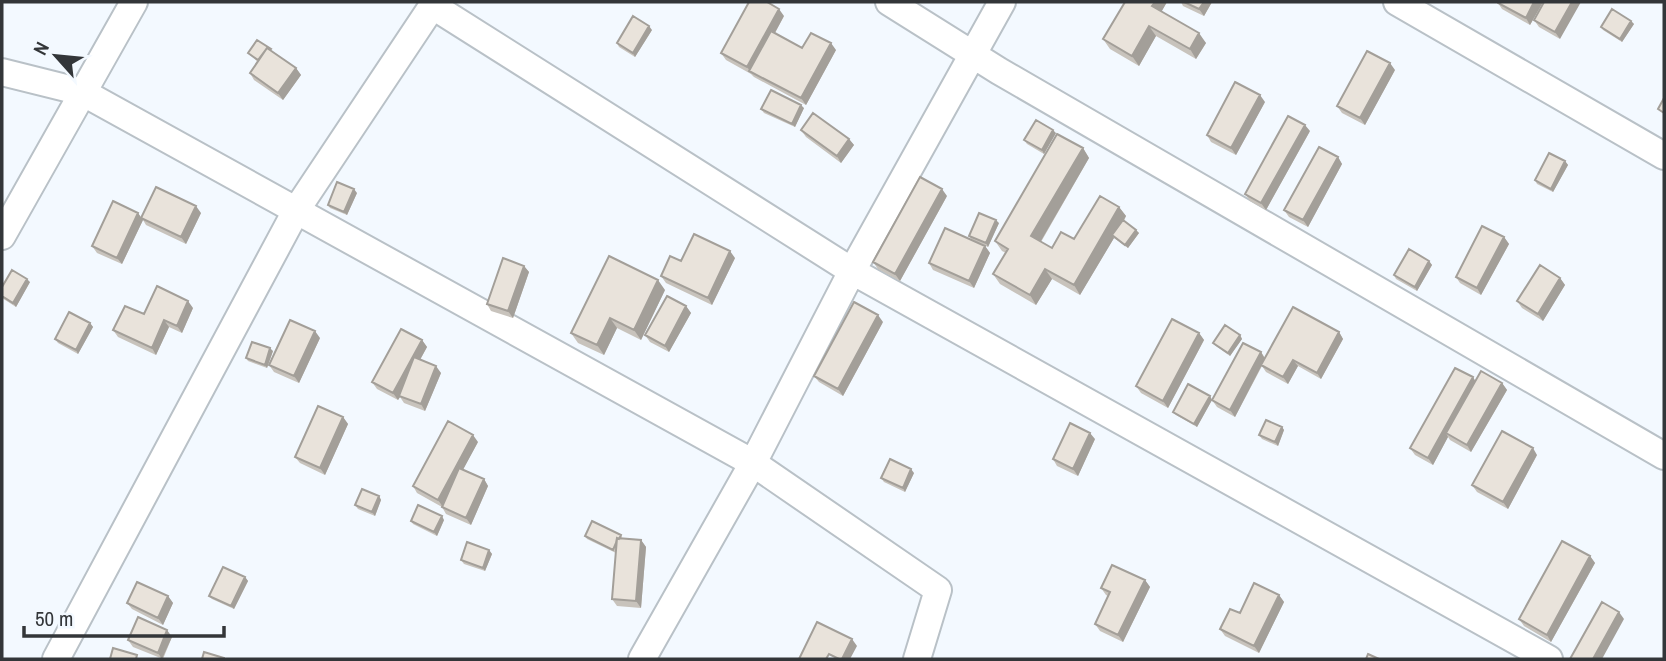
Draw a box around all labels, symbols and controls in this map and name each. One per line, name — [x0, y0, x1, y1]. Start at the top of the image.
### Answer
north arrow — [21, 21, 91, 91]
text: N — [27, 37, 55, 59]
scale bar — [24, 594, 224, 638]
text: 50 m — [35, 604, 73, 633]

